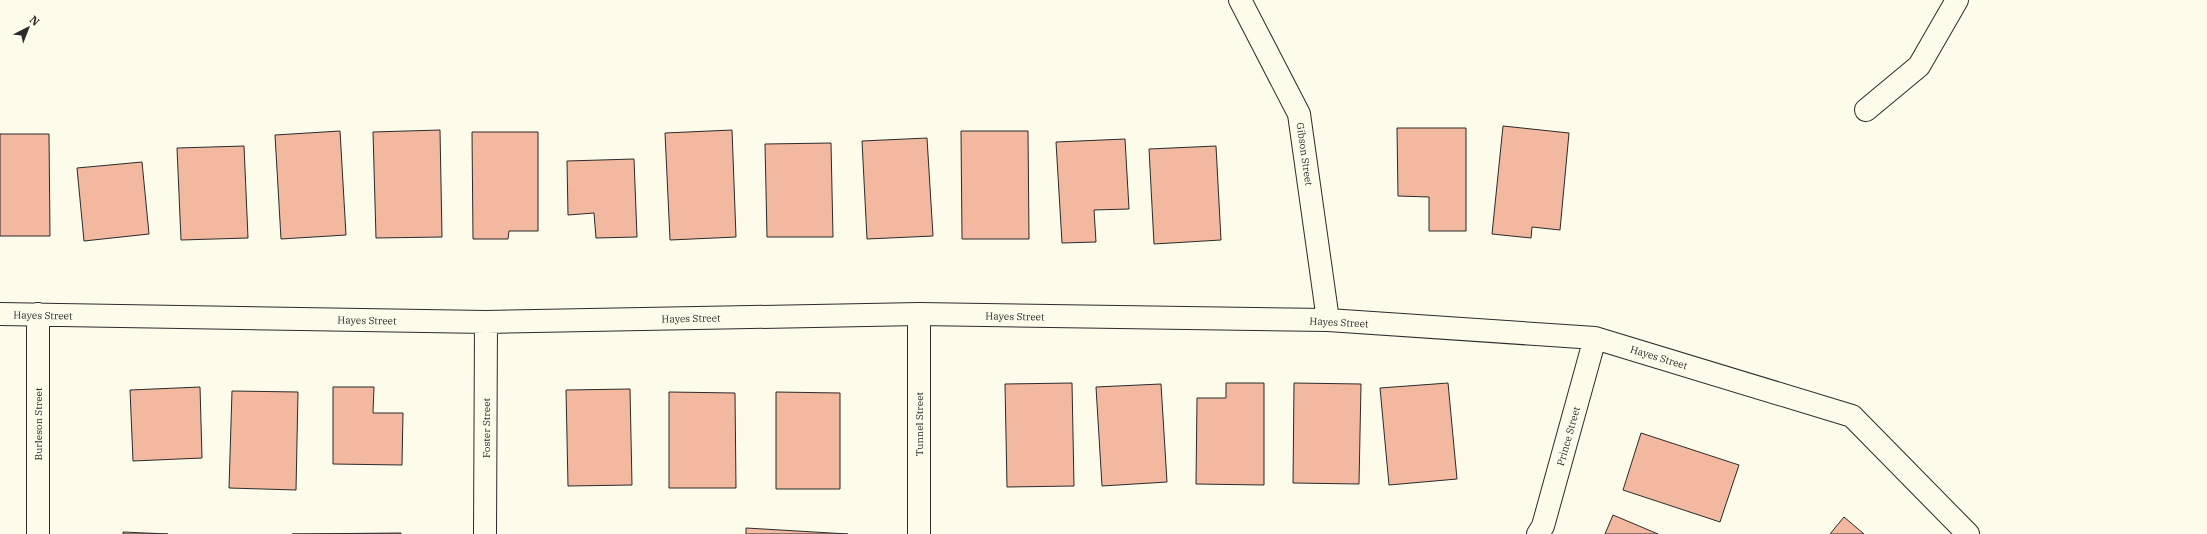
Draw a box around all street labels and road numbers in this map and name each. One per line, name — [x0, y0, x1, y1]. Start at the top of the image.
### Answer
street label: Gibson Street — [1294, 122, 1315, 187]
street label: Hayes Street — [13, 308, 73, 323]
street label: Hayes Street — [985, 309, 1045, 324]
street label: Hayes Street — [661, 311, 721, 326]
street label: Hayes Street — [337, 313, 397, 328]
street label: Hayes Street — [1309, 314, 1369, 331]
street label: Hayes Street — [1629, 343, 1689, 372]
street label: Burleson Street — [32, 387, 45, 460]
street label: Tunnel Street — [913, 392, 926, 456]
street label: Foster Street — [480, 398, 493, 458]
street label: Prince Street — [1554, 405, 1583, 467]

